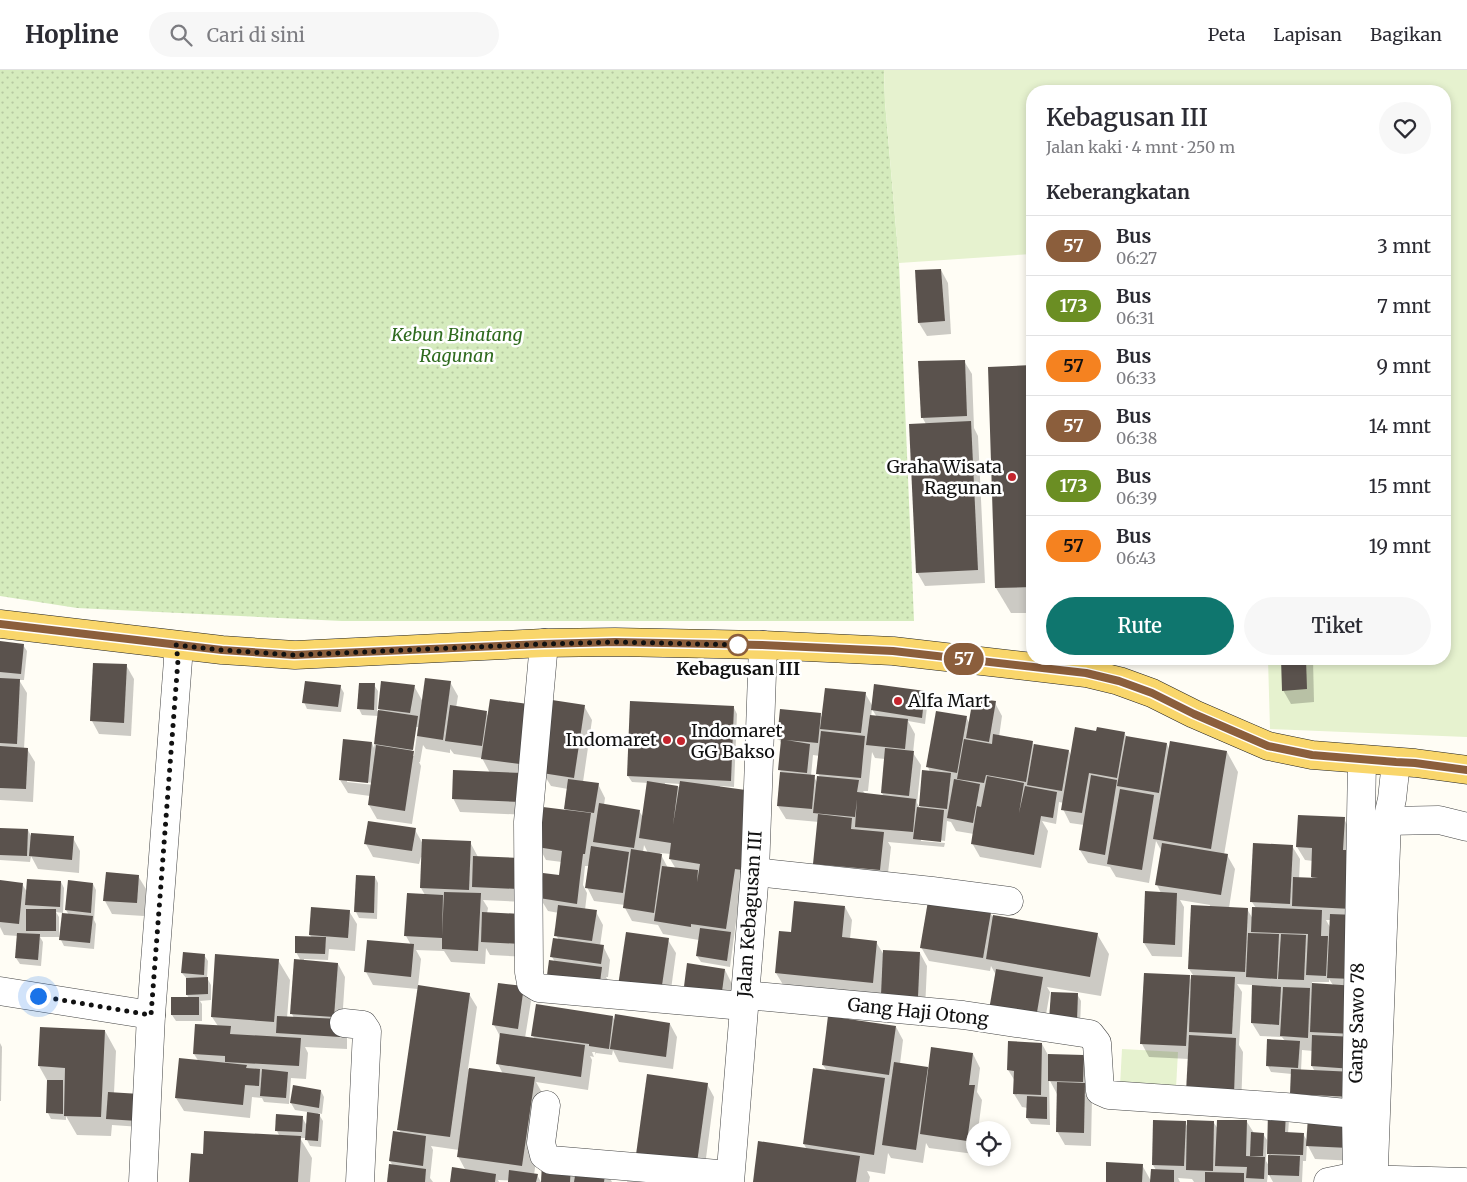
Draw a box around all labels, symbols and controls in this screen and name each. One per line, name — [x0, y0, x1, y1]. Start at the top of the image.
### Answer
search box — [149, 12, 499, 57]
text: Hopline — [25, 19, 119, 50]
icon: search — [167, 21, 195, 49]
text: Cari di sini — [207, 23, 305, 47]
text: Peta — [1208, 23, 1245, 46]
text: Lapisan — [1273, 23, 1342, 46]
text: Bagikan — [1370, 23, 1442, 46]
text: Kebagusan III — [1046, 102, 1208, 133]
button: heart — [1379, 102, 1431, 154]
text: Jalan kaki · 4 mnt · 250 m — [1046, 137, 1235, 157]
text: Keberangkatan — [1046, 180, 1190, 204]
text: Bus — [1116, 224, 1151, 248]
text: 57 — [1063, 234, 1084, 257]
text: 3 mnt — [1377, 234, 1431, 258]
text: 06:27 — [1116, 248, 1157, 268]
text: Bus — [1116, 284, 1151, 308]
text: 173 — [1059, 294, 1088, 317]
text: 7 mnt — [1377, 294, 1431, 318]
text: 06:31 — [1116, 308, 1155, 328]
park label: Kebun Binatang Ragunan — [390, 323, 523, 367]
text: Bus — [1116, 344, 1151, 368]
text: 57 — [1063, 354, 1084, 377]
text: 9 mnt — [1376, 354, 1431, 378]
text: 06:33 — [1116, 368, 1156, 388]
text: Bus — [1116, 404, 1151, 428]
text: 57 — [1063, 414, 1084, 437]
text: 14 mnt — [1369, 414, 1431, 438]
text: 06:38 — [1116, 428, 1157, 448]
place label: Graha Wisata Ragunan — [887, 455, 1002, 499]
text: Bus — [1116, 464, 1151, 488]
marker: Graha Wisata Ragunan — [1006, 471, 1018, 483]
text: 173 — [1059, 474, 1088, 497]
text: 15 mnt — [1369, 474, 1431, 498]
text: 06:39 — [1116, 488, 1157, 508]
text: Bus — [1116, 524, 1151, 548]
text: 57 — [1063, 534, 1084, 557]
text: 19 mnt — [1369, 534, 1431, 558]
text: 06:43 — [1116, 548, 1156, 568]
button: Rute — [1046, 597, 1234, 655]
button: Tiket — [1244, 597, 1431, 655]
marker: Kebagusan III — [727, 634, 749, 656]
line badge: 57 — [942, 643, 986, 675]
text: 57 — [954, 647, 974, 670]
place label: Kebagusan III — [676, 657, 800, 680]
place label: Alfa Mart — [907, 689, 990, 712]
marker: Alfa Mart — [892, 695, 904, 707]
place label: Indomaret GG Bakso — [691, 719, 782, 763]
place label: Indomaret — [566, 728, 657, 751]
marker: Indomaret — [661, 734, 673, 746]
marker: Indomaret GG Bakso — [675, 735, 687, 747]
street label: Jalan Kebagusan III — [732, 830, 767, 999]
street label: Gang Sawo 78 — [1344, 963, 1369, 1083]
your location — [26, 984, 51, 1009]
street label: Gang Haji Otong — [846, 993, 990, 1030]
map controls — [966, 1121, 1011, 1166]
button: locate — [966, 1121, 1011, 1166]

